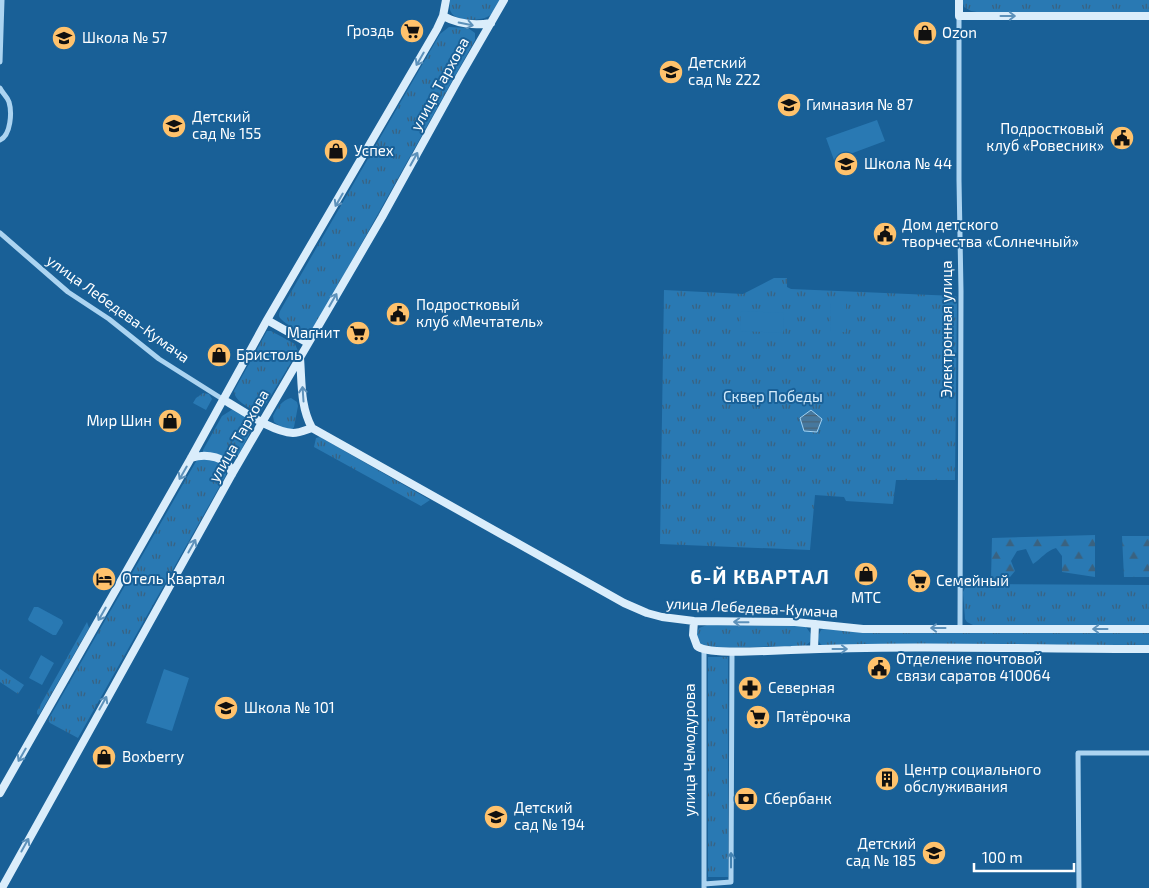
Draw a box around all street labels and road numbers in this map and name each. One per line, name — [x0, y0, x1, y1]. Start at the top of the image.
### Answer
street label: улица Тархова — [406, 34, 473, 134]
street label: улица Лебедева-Кумача — [43, 250, 194, 367]
street label: Электронная улица — [937, 261, 956, 397]
street label: улица Тархова — [204, 386, 273, 486]
street label: улица Лебедева-Кумача — [665, 594, 839, 621]
street label: улица Чемодурова — [680, 684, 699, 816]

